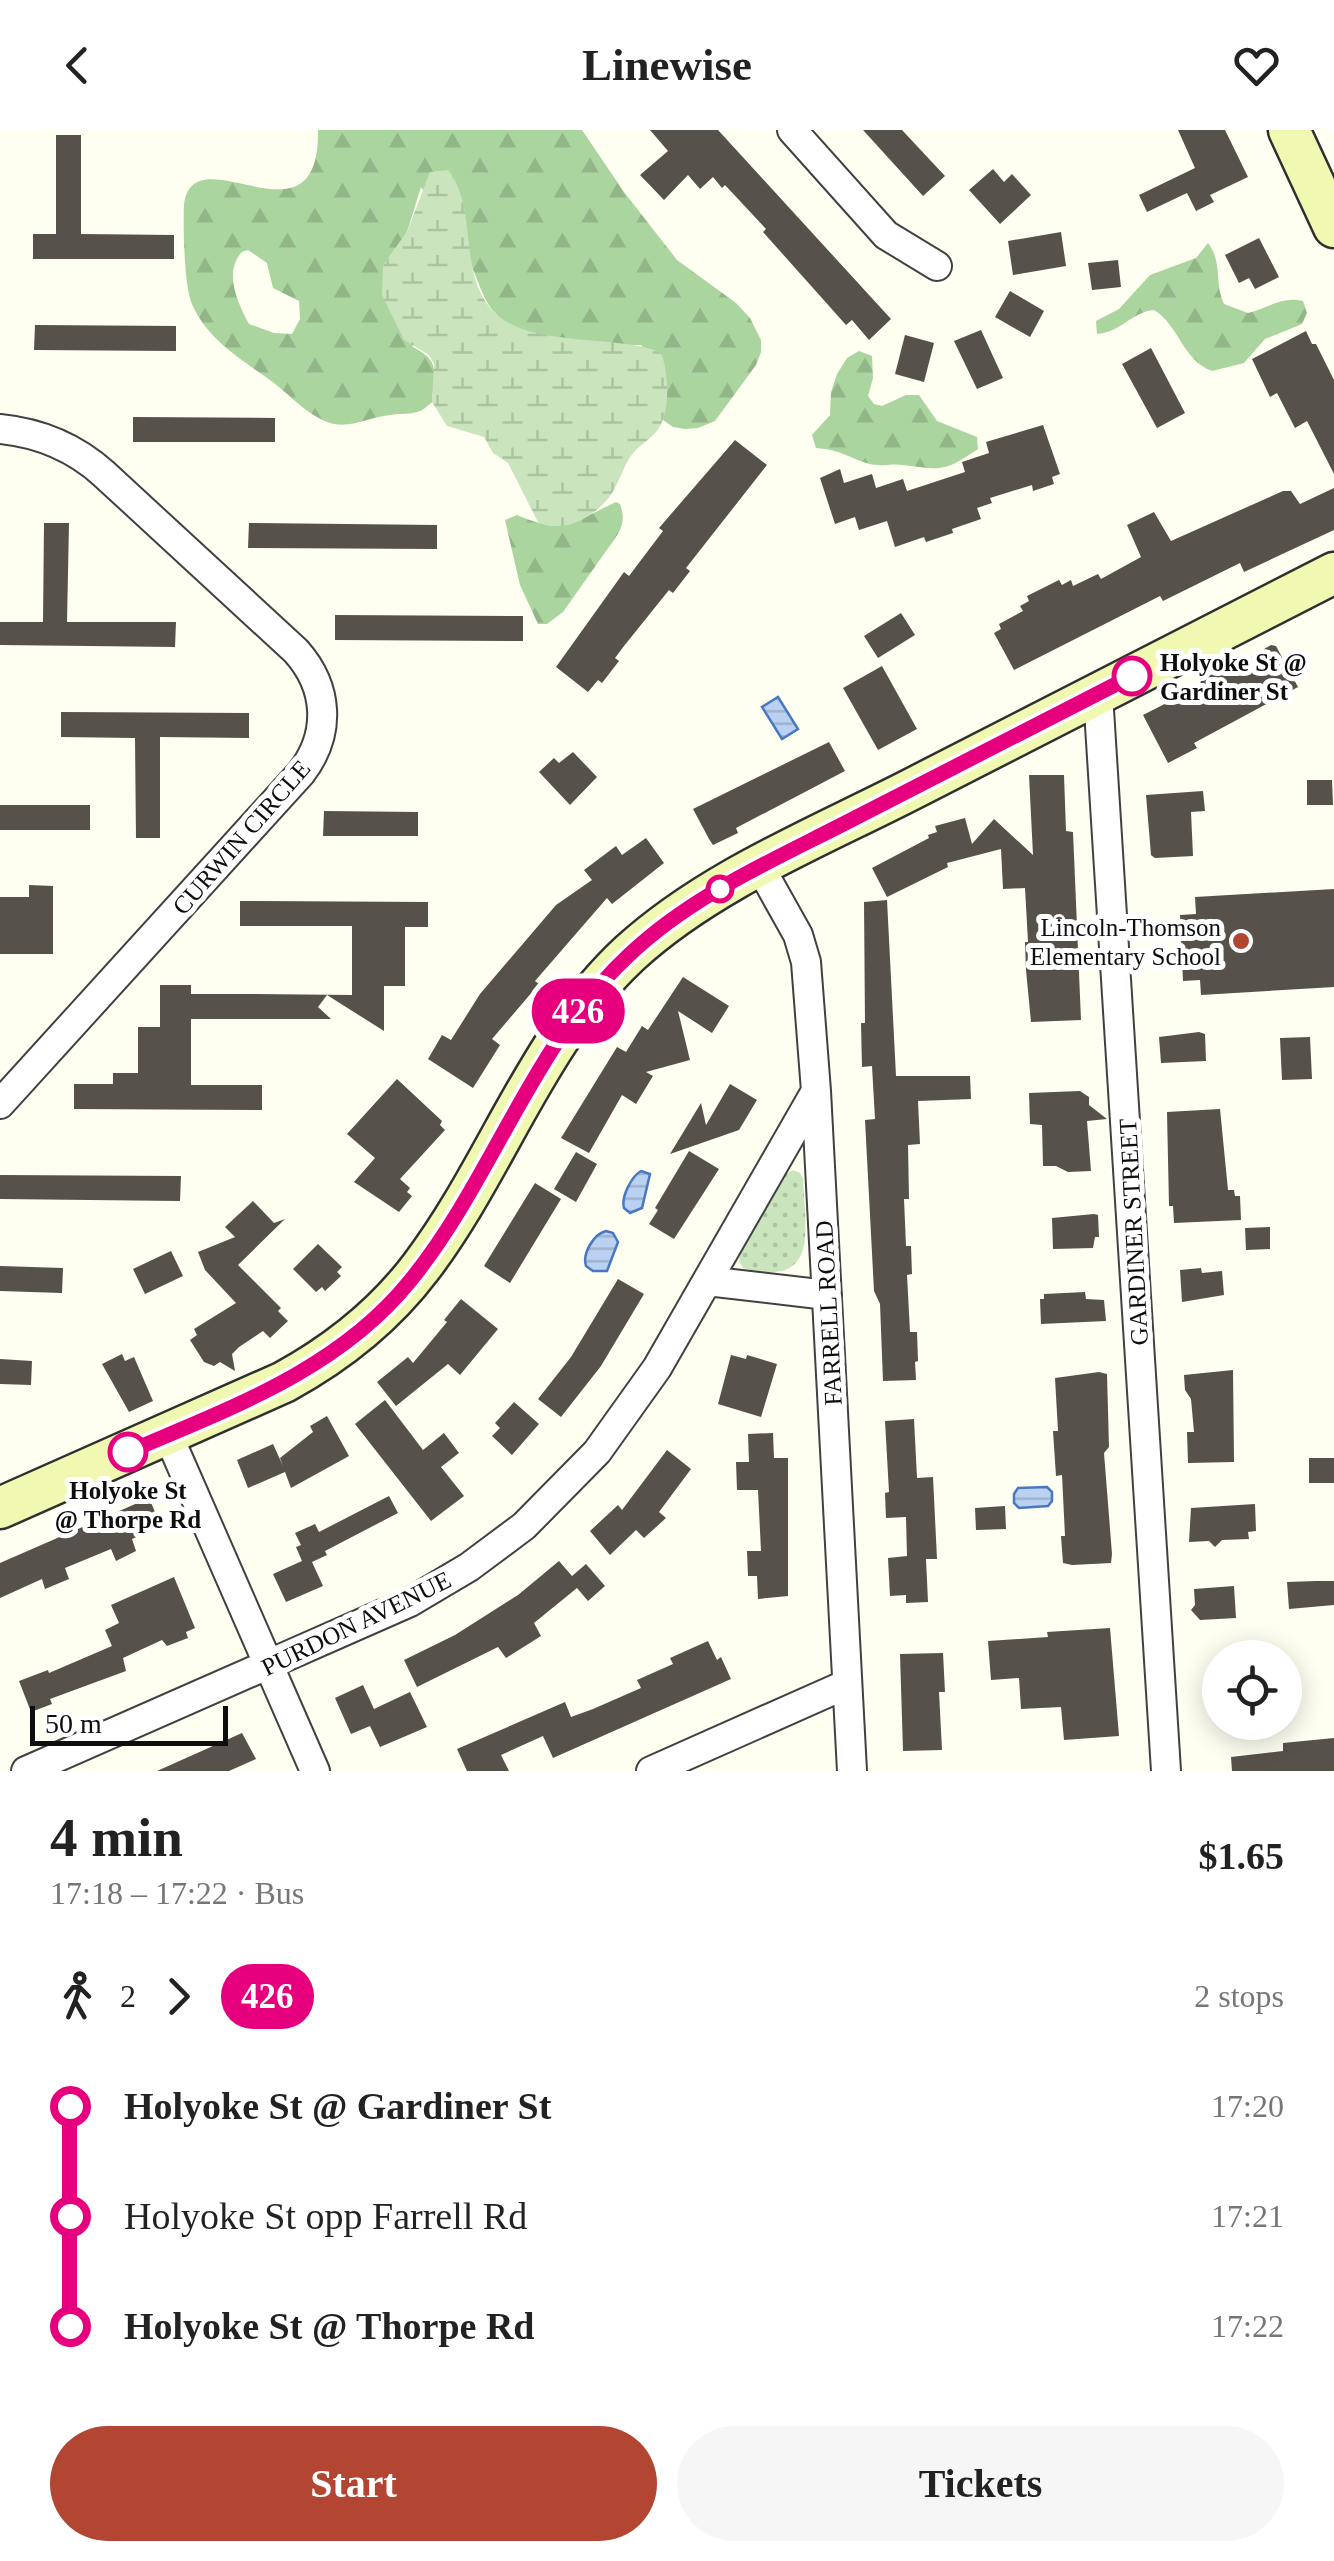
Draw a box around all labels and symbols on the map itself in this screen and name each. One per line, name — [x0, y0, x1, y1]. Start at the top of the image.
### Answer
place label: Holyoke St @ Gardiner St — [1160, 649, 1307, 705]
marker: Holyoke St @ Gardiner St — [1113, 657, 1151, 695]
street label: CURWIN CIRCLE — [167, 755, 316, 920]
unlabelled marker — [707, 876, 733, 902]
place label: Lincoln-Thomson Elementary School — [1030, 914, 1221, 970]
marker: Lincoln-Thomson Elementary School — [1230, 930, 1252, 952]
line badge: 426 — [520, 978, 636, 1044]
street label: GARDINER STREET — [1114, 1118, 1153, 1346]
street label: FARRELL ROAD — [810, 1220, 847, 1406]
marker: Holyoke St @ Thorpe Rd — [109, 1433, 147, 1471]
place label: Holyoke St @ Thorpe Rd — [55, 1477, 201, 1534]
street label: PURDON AVENUE — [257, 1566, 455, 1681]
scale bar — [30, 1701, 228, 1746]

